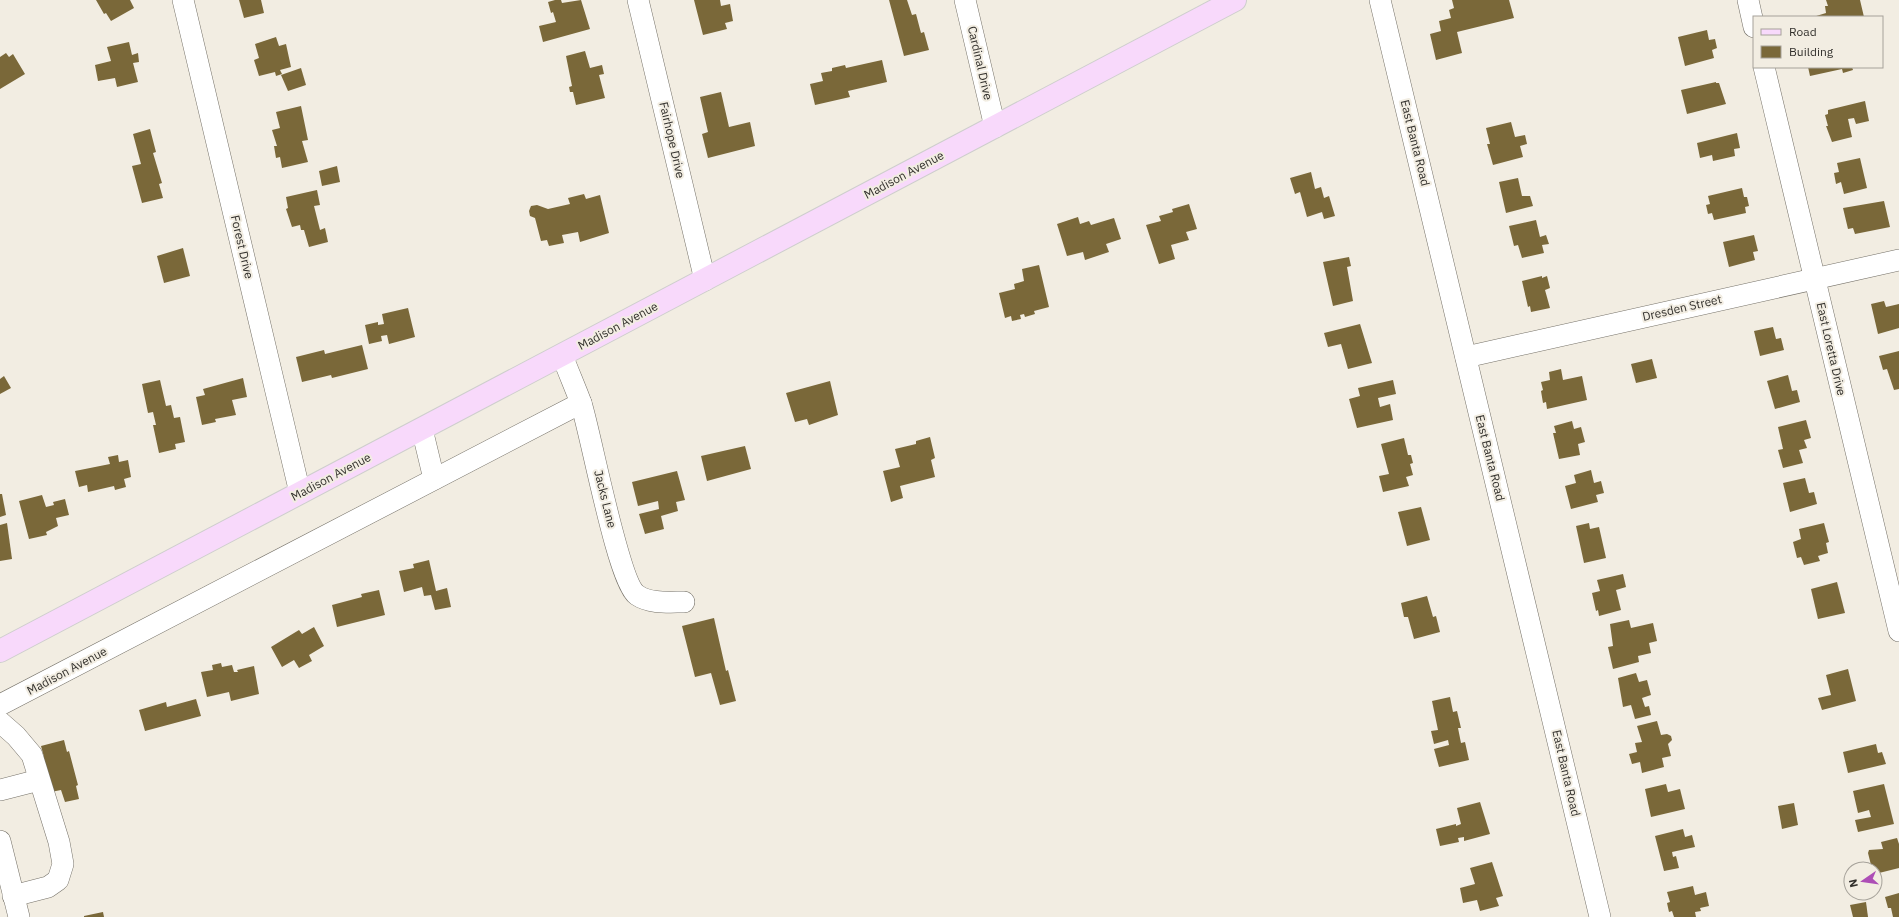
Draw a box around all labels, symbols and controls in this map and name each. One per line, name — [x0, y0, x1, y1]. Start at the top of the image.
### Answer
legend — [1753, 16, 1883, 68]
text: Road — [1789, 24, 1817, 39]
street label: Cardinal Drive — [965, 25, 996, 102]
text: Building — [1789, 44, 1834, 59]
street label: East Banta Road — [1398, 98, 1433, 188]
street label: Fairhope Drive — [656, 100, 689, 180]
street label: Madison Avenue — [861, 147, 947, 202]
street label: Forest Drive — [228, 214, 257, 281]
street label: Dresden Street — [1641, 291, 1723, 324]
street label: Madison Avenue — [575, 298, 661, 353]
street label: East Loretta Drive — [1813, 301, 1850, 397]
street label: East Banta Road — [1473, 413, 1508, 503]
street label: Madison Avenue — [288, 449, 374, 504]
street label: Jacks Lane — [591, 468, 620, 530]
street label: Madison Avenue — [24, 643, 110, 698]
street label: East Banta Road — [1549, 728, 1584, 818]
north arrow — [1843, 861, 1883, 901]
text: N — [1846, 878, 1861, 889]

